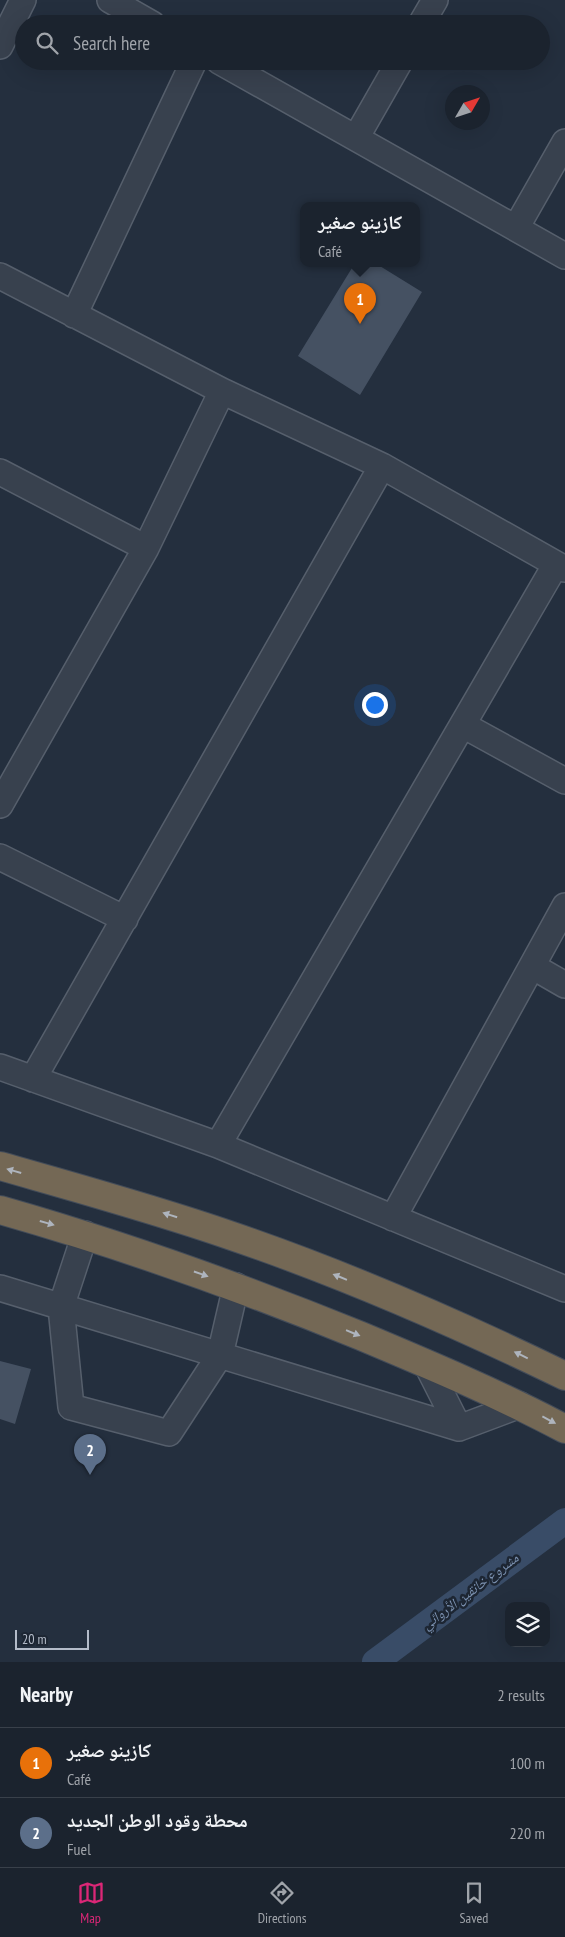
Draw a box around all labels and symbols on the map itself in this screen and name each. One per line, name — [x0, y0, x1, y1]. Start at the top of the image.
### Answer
north arrow — [445, 85, 490, 130]
pin: 1 — [344, 283, 376, 324]
your location — [362, 692, 388, 718]
one-way arrow — [7, 1166, 22, 1174]
one-way arrow — [163, 1211, 178, 1219]
one-way arrow — [39, 1220, 54, 1228]
one-way arrow — [194, 1270, 209, 1278]
one-way arrow — [332, 1273, 347, 1280]
one-way arrow — [346, 1329, 360, 1337]
one-way arrow — [514, 1350, 528, 1358]
one-way arrow — [542, 1416, 556, 1425]
pin: 2 — [74, 1434, 106, 1475]
water label: مشروع خانقين الأروائي — [418, 1548, 524, 1635]
scale bar — [15, 1627, 89, 1650]

